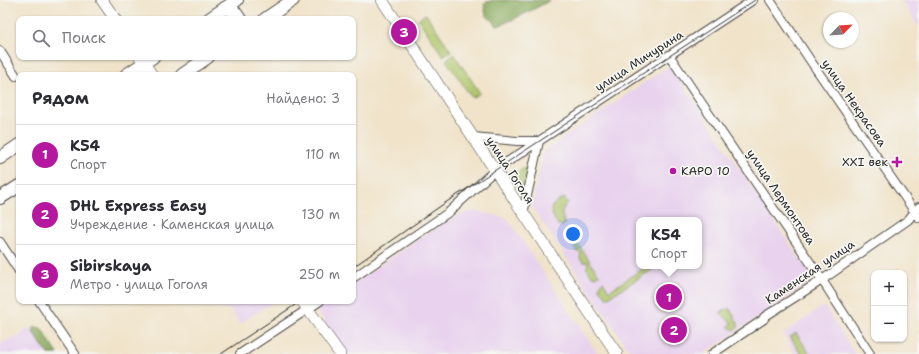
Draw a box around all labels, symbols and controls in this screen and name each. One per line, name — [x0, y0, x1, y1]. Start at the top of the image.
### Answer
north arrow — [823, 12, 859, 48]
search box — [16, 16, 356, 60]
pin: 3 — [391, 17, 417, 47]
street label: улица Мичурина — [592, 26, 687, 95]
icon: search — [30, 27, 52, 49]
text: Поиск — [62, 28, 106, 48]
street label: улица Некрасова — [818, 56, 890, 150]
text: Рядом — [32, 87, 89, 109]
text: Найдено: 3 — [266, 90, 340, 107]
street label: улица Гоголя — [482, 133, 538, 207]
text: К54 — [70, 136, 100, 156]
text: 1 — [42, 146, 48, 163]
text: 110 m — [305, 146, 340, 163]
street label: улица Лермонтова — [743, 146, 819, 248]
place label: XXI век — [842, 154, 889, 170]
text: Спорт — [70, 156, 106, 173]
marker: XXI век — [891, 156, 903, 168]
place label: КАРО 10 — [681, 163, 730, 179]
marker: КАРО 10 — [668, 166, 678, 176]
text: DHL Express Easy — [70, 196, 207, 216]
text: 2 — [40, 206, 50, 223]
text: 130 m — [302, 206, 340, 223]
text: Учреждение · Каменская улица — [70, 216, 274, 233]
popup — [636, 217, 702, 269]
your location — [563, 224, 583, 244]
text: К54 — [651, 225, 681, 245]
street label: Каменская улица — [762, 236, 858, 308]
text: Спорт — [651, 245, 687, 262]
text: Sibirskaya — [70, 256, 151, 276]
text: 3 — [40, 266, 50, 283]
text: 250 m — [299, 266, 340, 283]
map controls — [871, 270, 907, 342]
button: + — [871, 270, 907, 306]
text: Метро · улица Гоголя — [70, 276, 208, 293]
pin: 1 — [656, 282, 682, 312]
button: − — [871, 306, 907, 342]
pin: 2 — [661, 315, 687, 345]

